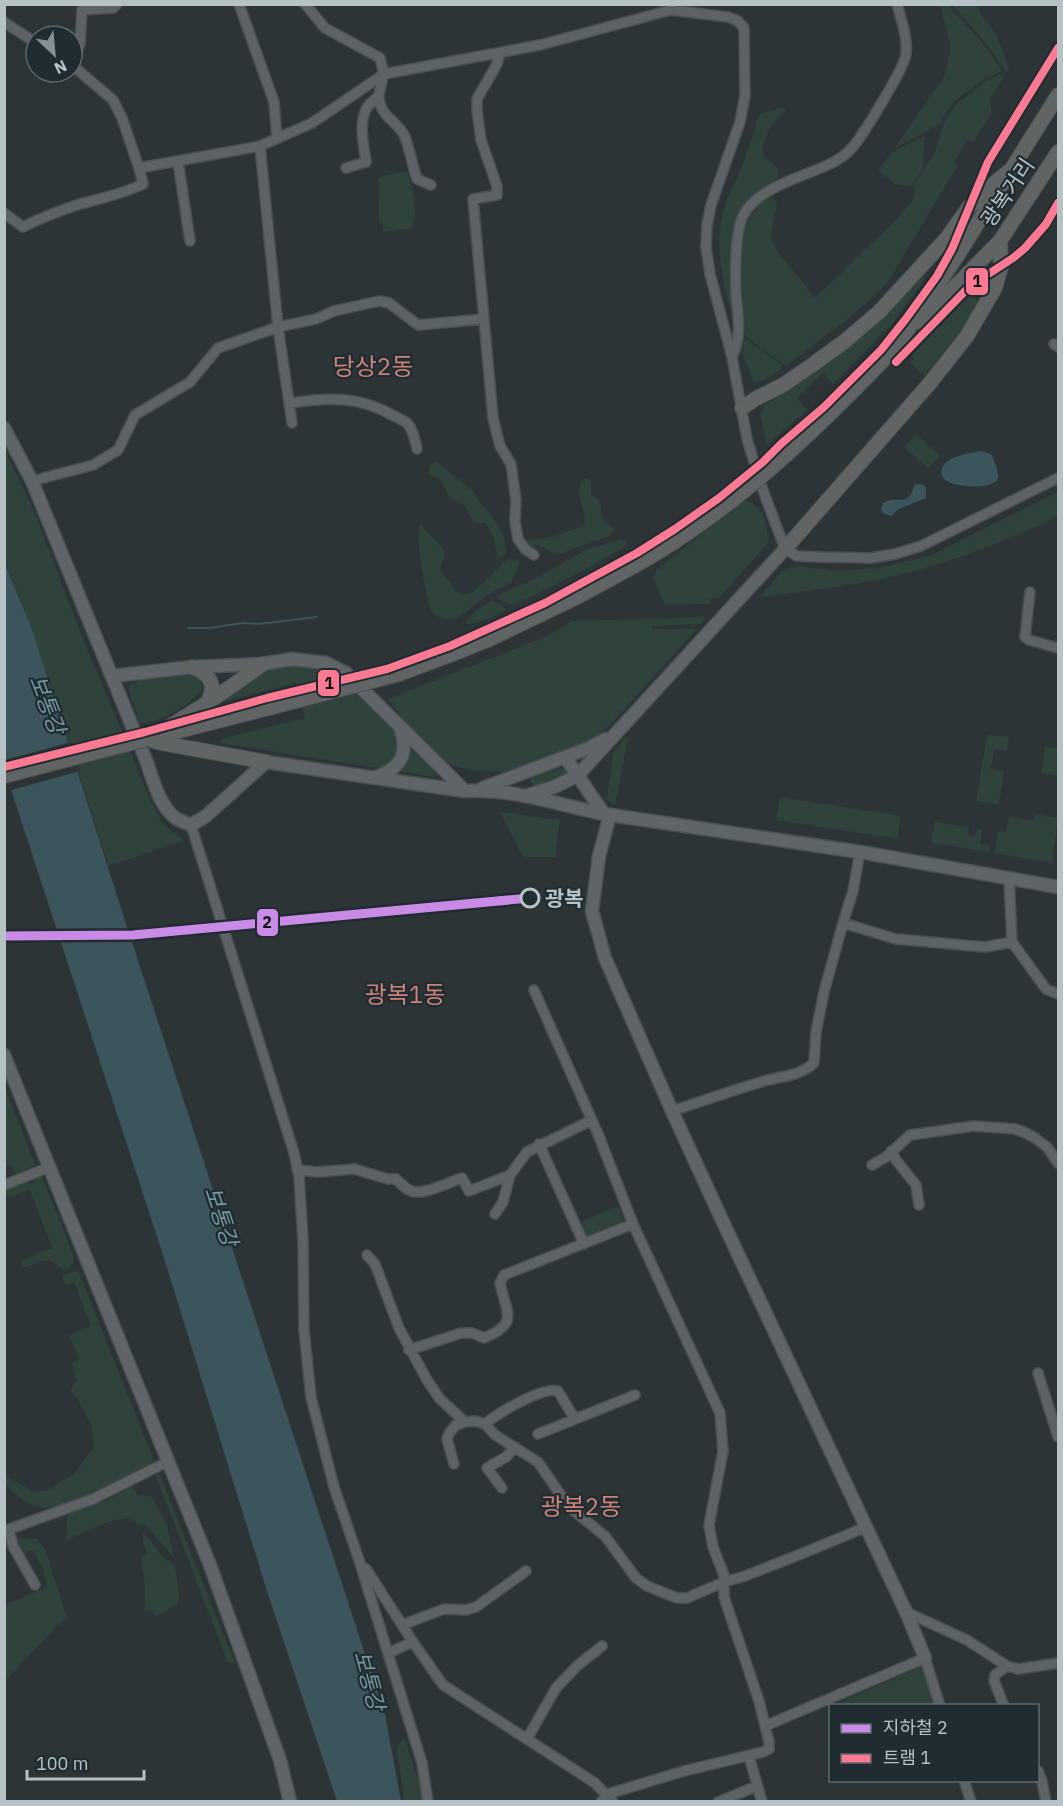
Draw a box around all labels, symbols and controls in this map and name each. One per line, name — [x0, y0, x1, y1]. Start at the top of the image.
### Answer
north arrow — [24, 24, 84, 84]
text: N — [51, 56, 70, 79]
street label: 광복거리 — [974, 152, 1040, 232]
line badge: 1 — [965, 267, 989, 296]
text: 1 — [972, 271, 982, 291]
district label: 당상2동 — [333, 350, 413, 382]
line badge: 1 — [317, 669, 340, 697]
water label: 보통강 — [24, 670, 73, 740]
text: 1 — [324, 673, 334, 693]
place label: 광복 — [545, 884, 584, 912]
marker: 광복 — [520, 888, 540, 908]
line badge: 2 — [256, 908, 279, 937]
text: 2 — [262, 912, 272, 932]
district label: 광복1동 — [365, 978, 445, 1010]
water label: 보통강 — [199, 1183, 246, 1252]
district label: 광복2동 — [541, 1490, 621, 1522]
water label: 보통강 — [348, 1647, 393, 1716]
legend — [829, 1704, 1039, 1782]
text: 지하철 2 — [883, 1716, 948, 1739]
scale bar — [27, 1743, 144, 1781]
text: 트램 1 — [883, 1746, 931, 1769]
text: 100 m — [36, 1752, 88, 1775]

